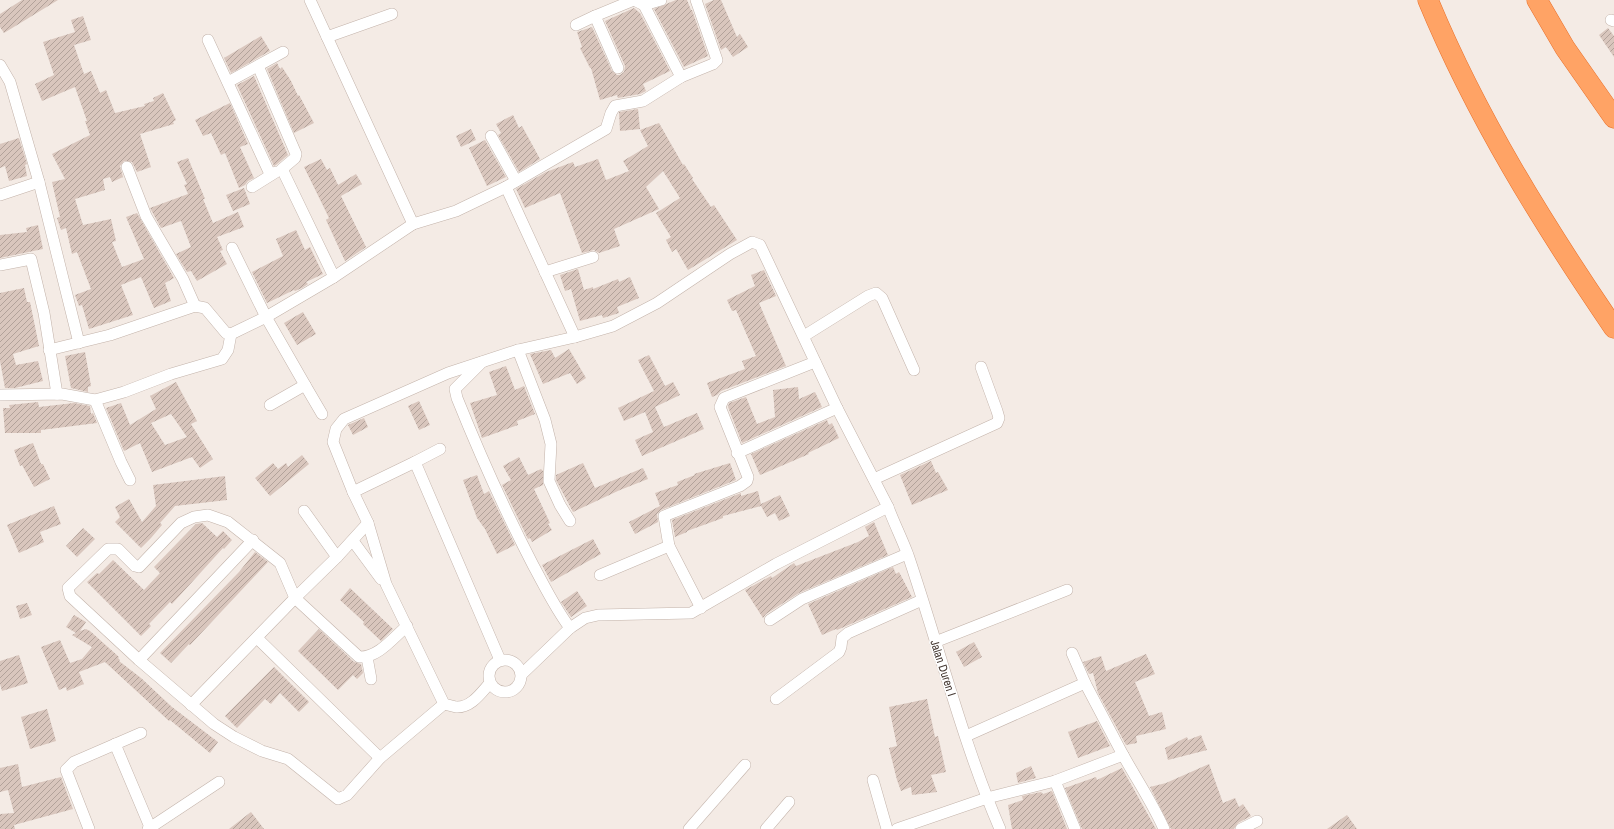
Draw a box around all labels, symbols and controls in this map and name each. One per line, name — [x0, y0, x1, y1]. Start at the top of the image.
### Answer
street label: Jalan Duren I — [926, 638, 960, 698]

